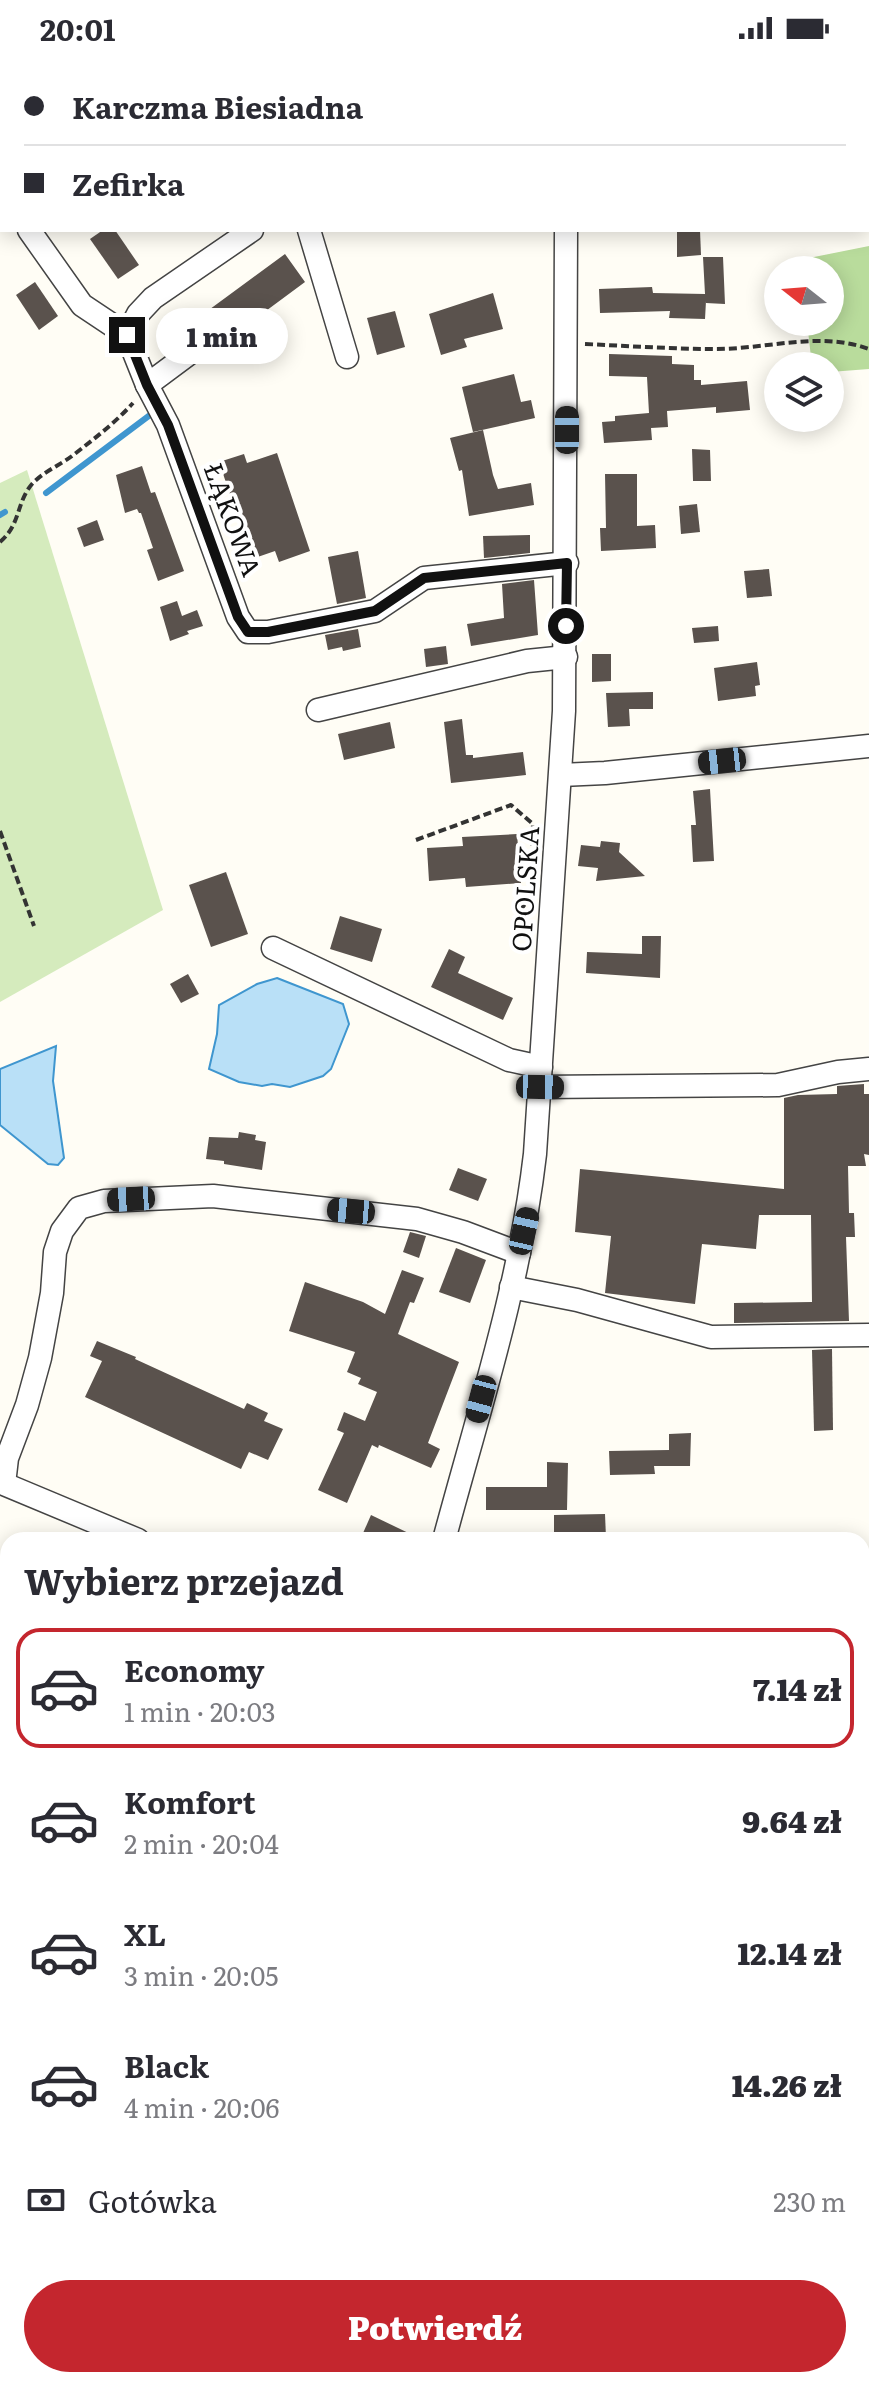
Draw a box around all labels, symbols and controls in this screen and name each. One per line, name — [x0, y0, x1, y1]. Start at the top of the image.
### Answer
text: 20:01 — [40, 6, 115, 50]
text: Karczma Biesiadna — [72, 84, 363, 128]
text: Zefirka — [72, 161, 184, 205]
north arrow — [764, 256, 844, 336]
map controls — [764, 256, 844, 432]
callout: 1 min — [155, 307, 287, 363]
text: 1 min — [187, 316, 257, 355]
route end — [109, 317, 145, 353]
button: layers — [764, 352, 844, 432]
car — [555, 406, 579, 454]
street label: ŁĄKOWA — [196, 457, 273, 581]
route start — [548, 608, 584, 644]
car — [697, 747, 747, 775]
street label: OPOLSKA — [500, 825, 547, 953]
car — [516, 1075, 564, 1099]
car — [106, 1186, 156, 1212]
car — [326, 1197, 376, 1225]
car — [507, 1205, 541, 1257]
car — [463, 1373, 499, 1425]
text: Wybierz przejazd — [24, 1553, 344, 1606]
text: Economy — [124, 1647, 264, 1691]
icon: car — [28, 1652, 100, 1724]
text: 7.14 zł — [753, 1666, 842, 1710]
text: 1 min · 20:03 — [124, 1691, 276, 1730]
text: Komfort — [124, 1779, 256, 1823]
icon: car — [28, 1784, 100, 1856]
text: 9.64 zł — [742, 1798, 842, 1842]
text: 2 min · 20:04 — [124, 1823, 279, 1862]
text: XL — [124, 1911, 166, 1955]
icon: car — [28, 1916, 100, 1988]
text: 12.14 zł — [737, 1930, 842, 1974]
text: 3 min · 20:05 — [124, 1955, 279, 1994]
text: Black — [124, 2043, 209, 2087]
icon: car — [28, 2048, 100, 2120]
text: 14.26 zł — [732, 2062, 842, 2106]
text: 4 min · 20:06 — [124, 2087, 280, 2126]
icon: cash — [24, 2178, 68, 2222]
text: Gotówka — [88, 2178, 217, 2222]
text: 230 m — [773, 2181, 846, 2220]
button: Potwierdź — [24, 2280, 846, 2372]

